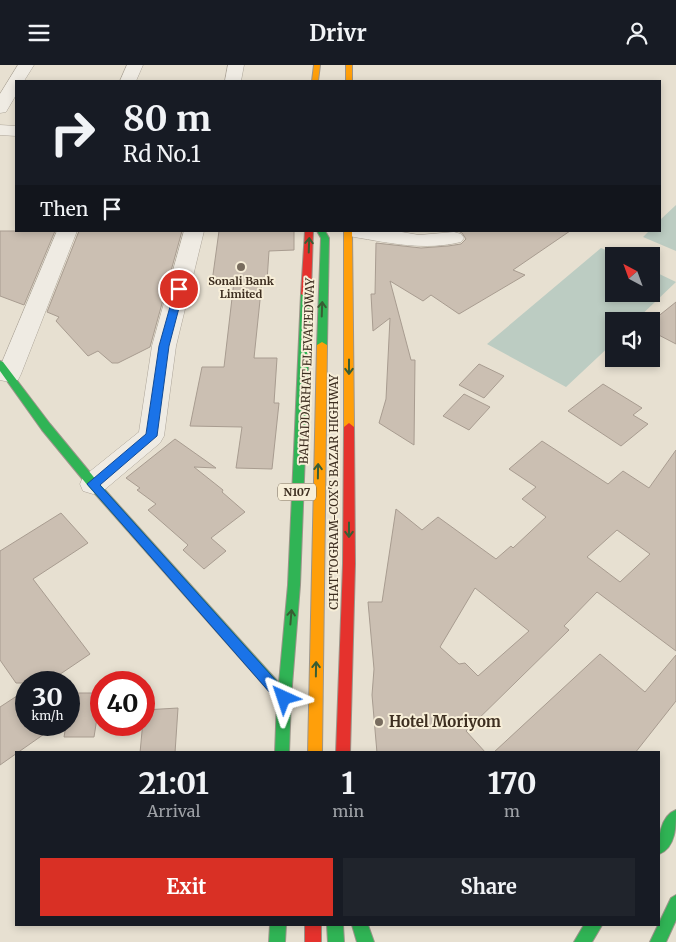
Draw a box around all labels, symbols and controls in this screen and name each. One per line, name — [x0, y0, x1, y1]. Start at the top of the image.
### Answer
icon: menu — [25, 19, 53, 47]
text: Drivr — [309, 19, 367, 47]
icon: person — [623, 19, 651, 47]
text: 80 m — [123, 97, 211, 141]
icon: right — [40, 100, 105, 165]
text: Rd No.1 — [123, 140, 201, 168]
icon: arrive — [98, 195, 126, 223]
text: Then — [40, 197, 88, 221]
one-way arrow — [304, 237, 313, 253]
north arrow — [605, 247, 660, 303]
map controls — [605, 247, 660, 367]
marker: Sonali Bank Limited — [235, 261, 247, 273]
pin — [158, 268, 200, 310]
place label: Sonali Bank Limited — [208, 274, 275, 301]
icon: arrive — [165, 275, 193, 303]
street label: BAHADDARHAT ELEVATEDWAY — [296, 277, 317, 464]
one-way arrow — [318, 301, 327, 317]
button: sound — [605, 312, 660, 367]
one-way arrow — [344, 359, 354, 375]
street label: CHATTOGRAM-COX'S BAZAR HIGHWAY — [326, 374, 341, 610]
one-way arrow — [313, 464, 323, 480]
road number: N107 — [278, 483, 316, 501]
one-way arrow — [344, 522, 354, 538]
one-way arrow — [287, 609, 296, 625]
one-way arrow — [311, 661, 321, 678]
speed limit sign: 40 — [90, 671, 155, 736]
position arrow — [257, 671, 309, 723]
text: 30 — [32, 681, 63, 713]
text: km/h — [32, 708, 63, 723]
place label: Hotel Moriyom — [389, 712, 501, 731]
marker: Hotel Moriyom — [373, 716, 385, 728]
text: 21:01 — [138, 764, 209, 802]
text: 1 — [341, 764, 355, 802]
text: 170 — [488, 764, 537, 802]
text: Arrival — [147, 801, 200, 821]
text: min — [332, 801, 364, 821]
text: m — [504, 801, 520, 821]
button: Exit — [40, 858, 333, 916]
button: Share — [343, 858, 635, 916]

